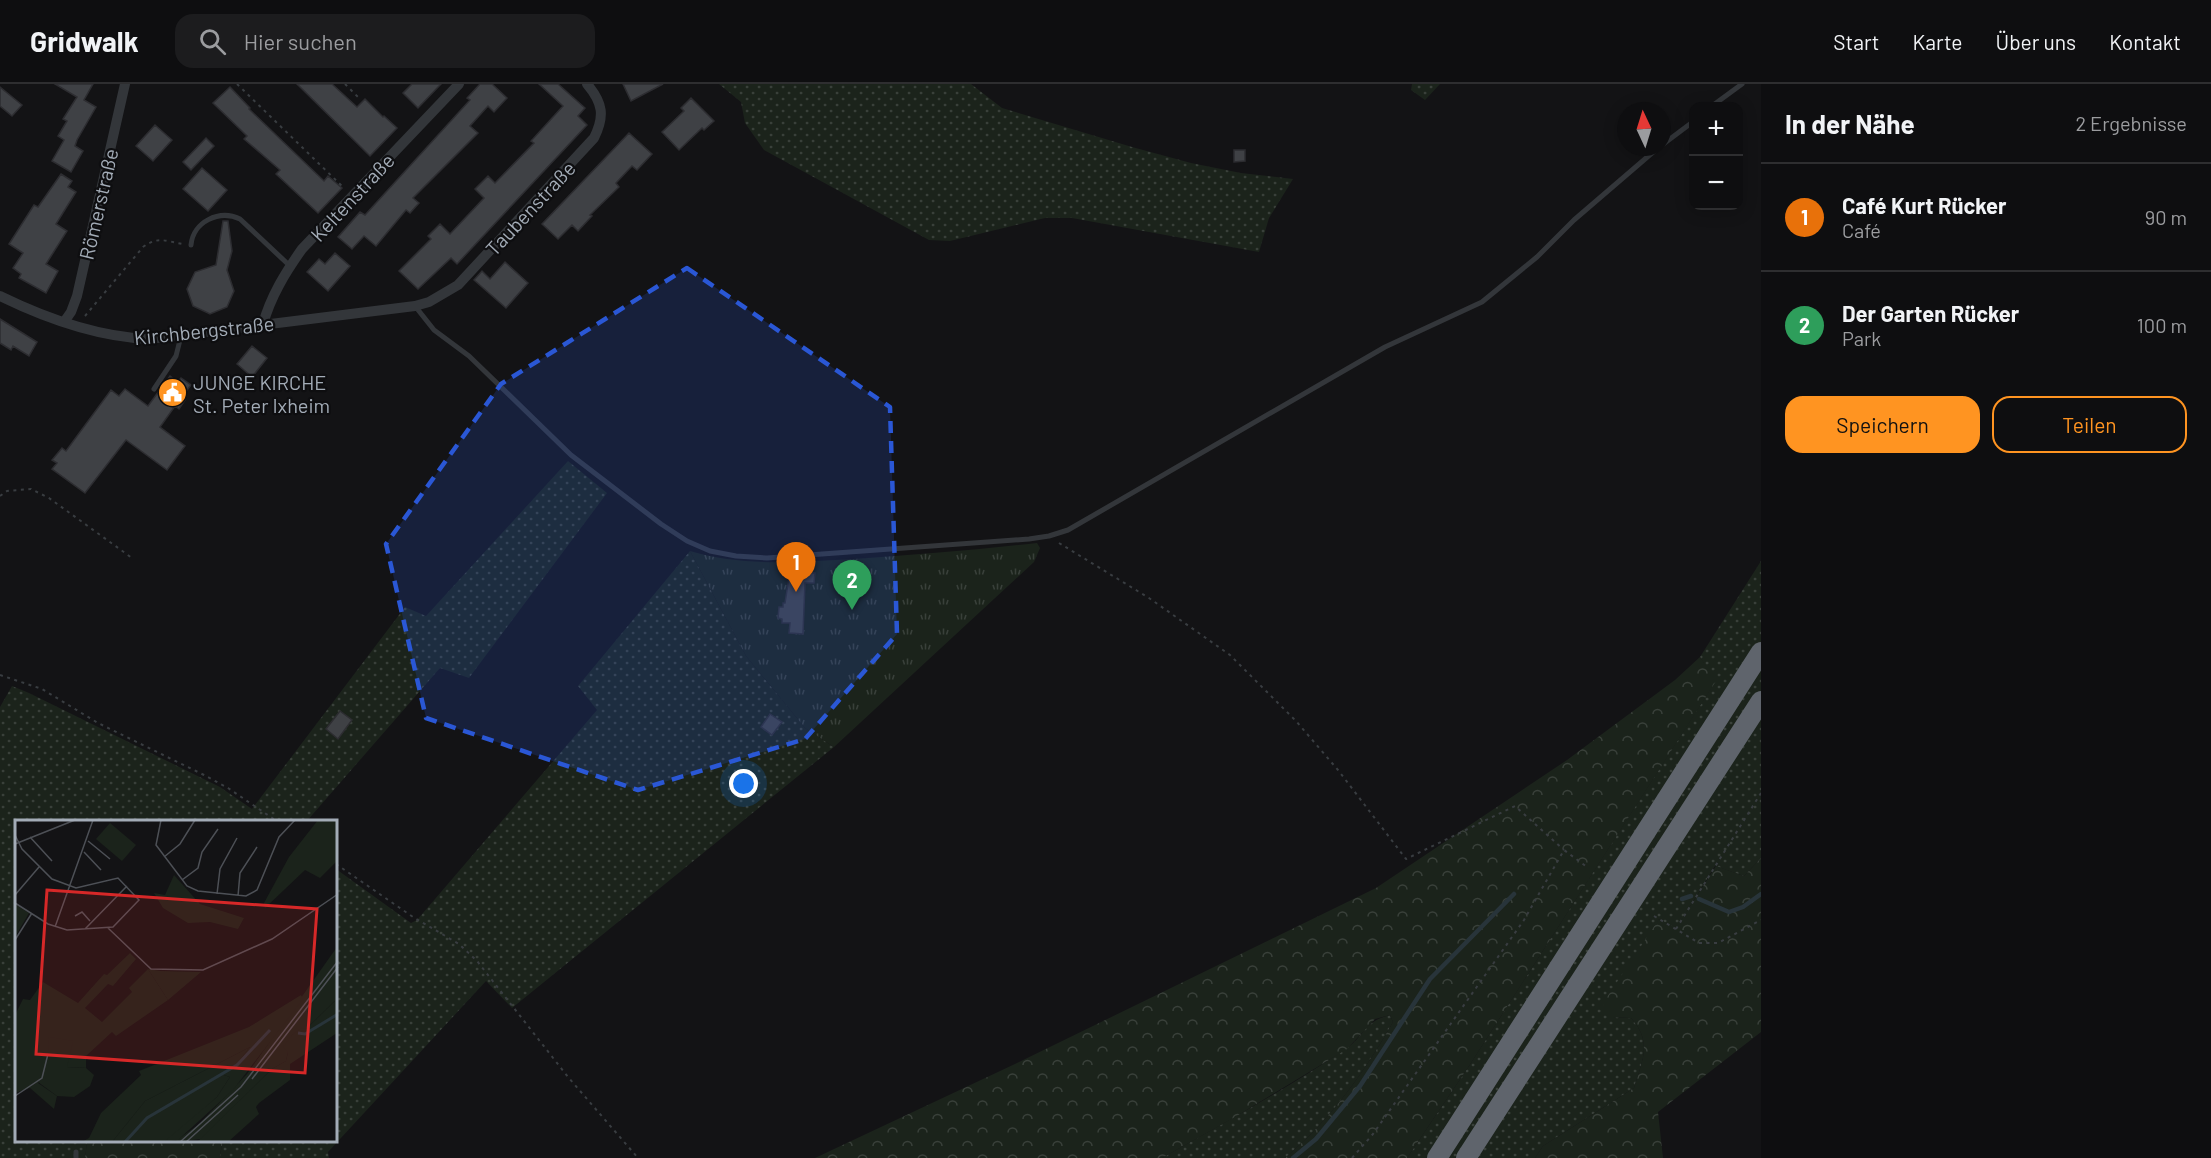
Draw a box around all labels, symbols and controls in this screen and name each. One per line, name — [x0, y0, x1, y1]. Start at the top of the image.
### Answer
search box — [175, 14, 595, 68]
text: Gridwalk — [30, 24, 139, 58]
icon: search — [196, 25, 229, 58]
text: Hier suchen — [244, 28, 357, 54]
text: Start — [1833, 29, 1880, 54]
text: Karte — [1913, 29, 1963, 54]
text: Über uns — [1996, 29, 2076, 54]
text: Kontakt — [2109, 29, 2181, 54]
north arrow — [1617, 102, 1671, 156]
map controls — [1689, 102, 1743, 210]
button: + — [1689, 102, 1743, 156]
text: In der Nähe — [1785, 108, 1915, 139]
text: 2 Ergebnisse — [2075, 111, 2187, 135]
street label: Römerstraße — [74, 146, 122, 262]
street label: Keltenstraße — [305, 148, 399, 246]
street label: Taubenstraße — [480, 156, 580, 260]
button: − — [1689, 156, 1743, 210]
text: Café Kurt Rücker — [1842, 192, 2006, 218]
text: 1 — [1801, 205, 1808, 229]
text: 90 m — [2145, 205, 2187, 229]
text: Café — [1842, 218, 1881, 242]
text: Der Garten Rücker — [1842, 300, 2019, 326]
street label: Kirchbergstraße — [133, 311, 275, 349]
text: 2 — [1799, 313, 1810, 337]
text: 100 m — [2137, 313, 2187, 337]
text: Park — [1842, 326, 1881, 350]
place label: JUNGE KIRCHE St. Peter Ixheim — [193, 370, 330, 417]
public building icon: JUNGE KIRCHE St. Peter Ixheim — [156, 377, 188, 409]
button: Speichern — [1785, 396, 1980, 453]
button: Teilen — [1992, 396, 2187, 453]
pin: 1 — [776, 542, 816, 592]
pin: 2 — [832, 560, 872, 610]
your location — [729, 769, 758, 798]
inset map — [15, 820, 338, 1143]

